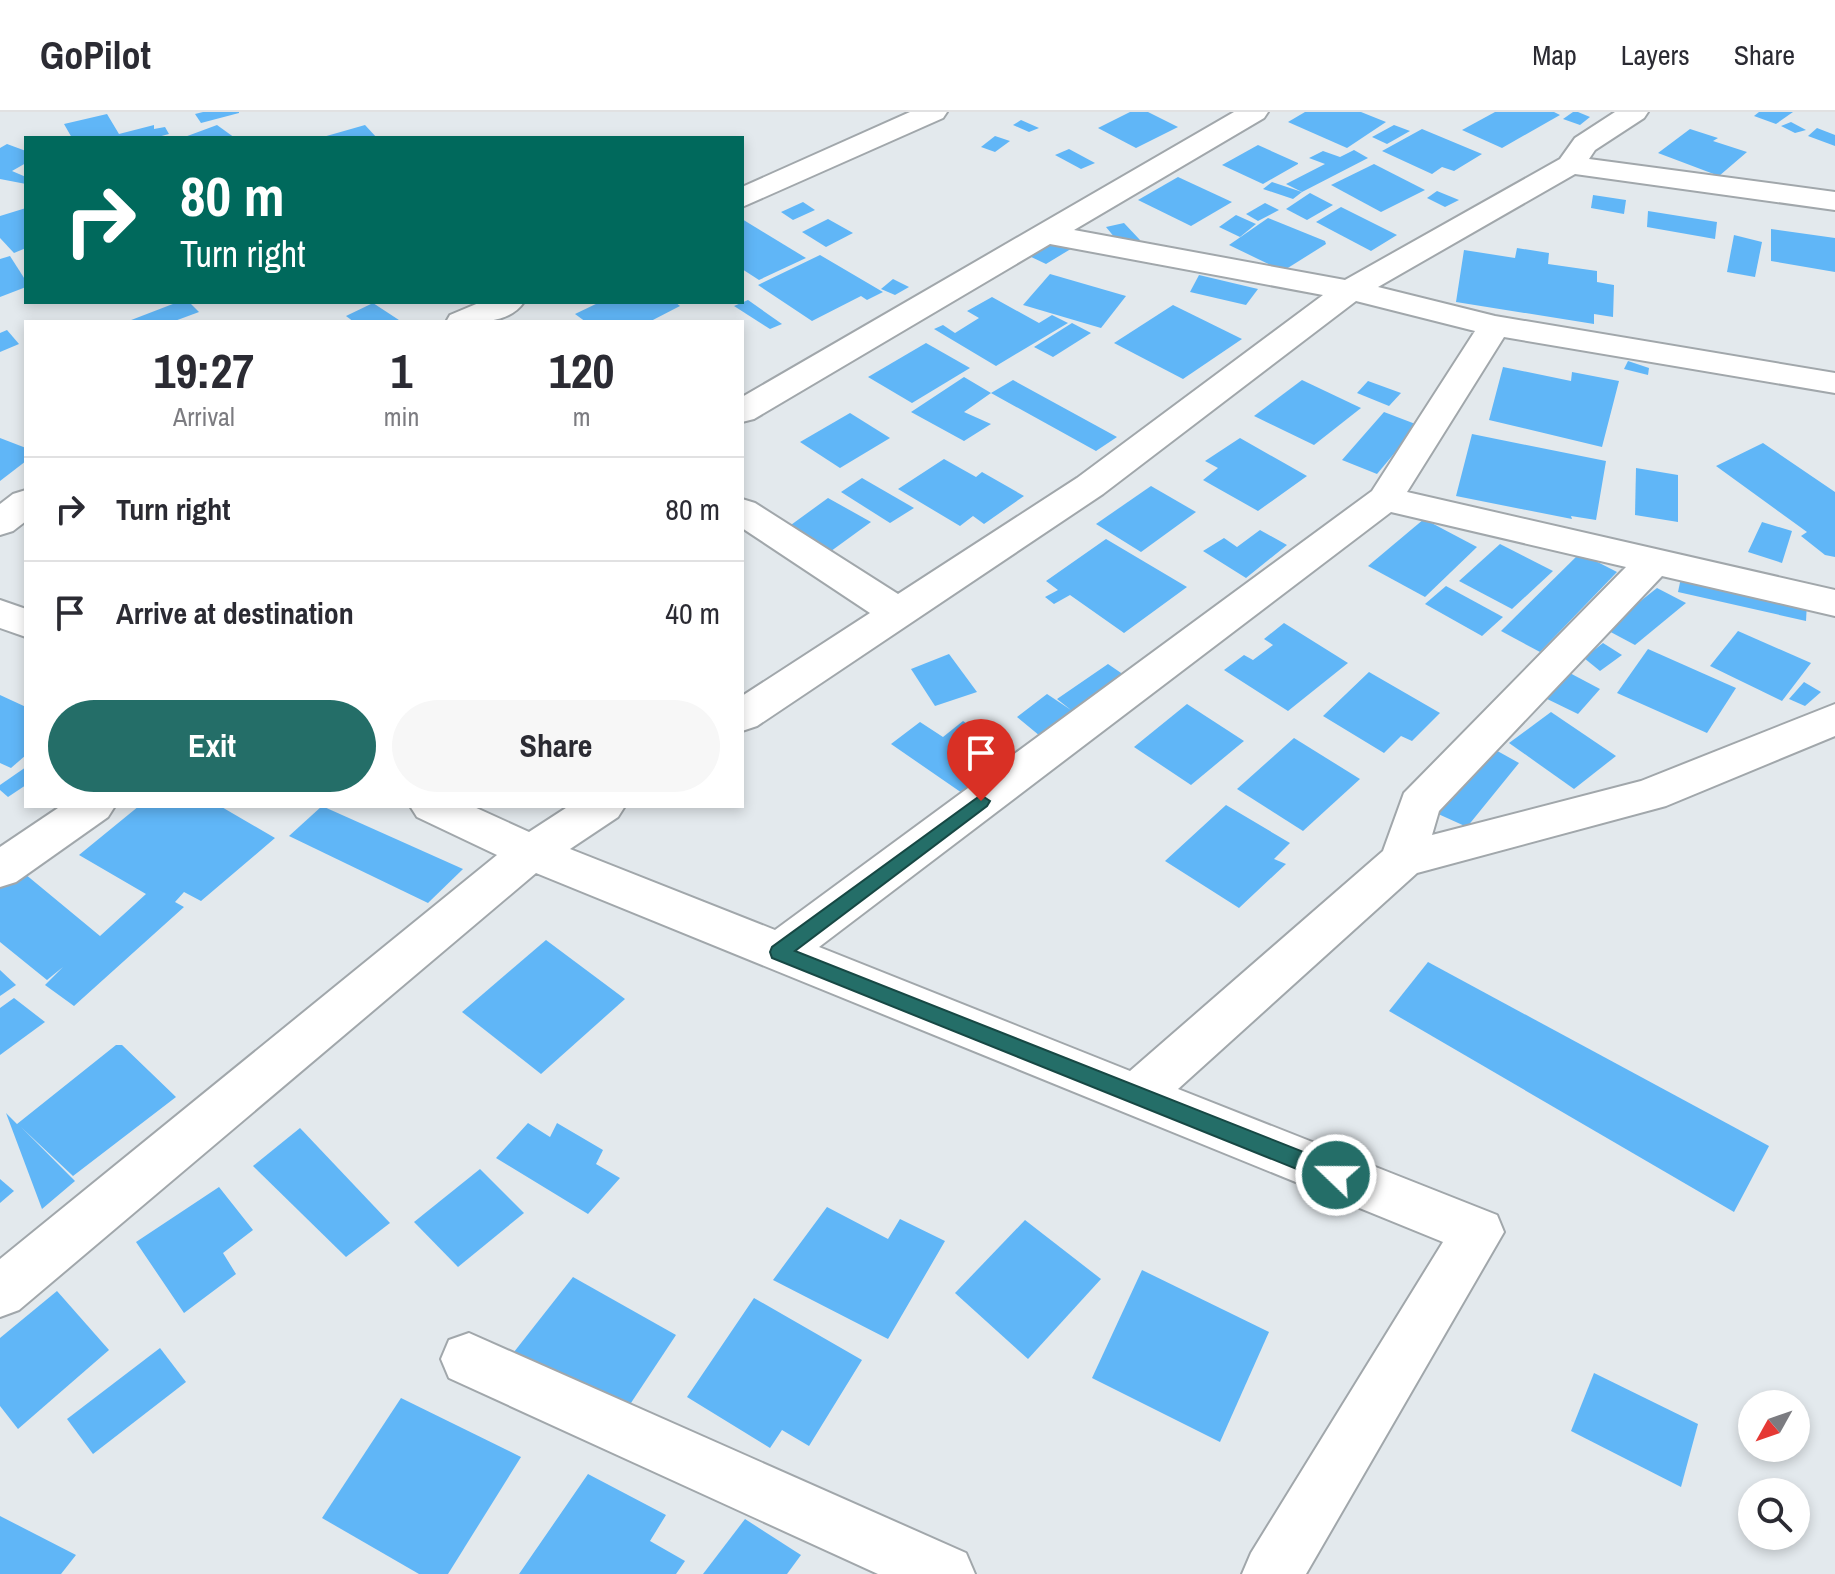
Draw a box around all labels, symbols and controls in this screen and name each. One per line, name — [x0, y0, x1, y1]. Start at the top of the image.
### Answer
text: GoPilot — [40, 30, 151, 81]
text: Map — [1532, 36, 1577, 74]
text: Layers — [1621, 36, 1690, 74]
text: Share — [1734, 36, 1795, 74]
text: 80 m — [180, 158, 285, 233]
icon: right — [48, 168, 152, 272]
text: Turn right — [180, 230, 305, 278]
text: 19:27 — [154, 338, 254, 403]
text: 1 — [391, 338, 412, 403]
text: 120 — [549, 338, 614, 403]
text: Arrival — [173, 399, 235, 434]
text: min — [384, 399, 419, 434]
text: m — [573, 399, 591, 434]
icon: right — [48, 487, 92, 531]
text: Turn right — [116, 489, 230, 529]
text: 80 m — [665, 489, 720, 529]
icon: arrive — [48, 591, 92, 635]
text: Arrive at destination — [116, 593, 354, 633]
text: 40 m — [665, 593, 720, 633]
button: Exit — [48, 700, 376, 792]
button: Share — [392, 700, 720, 792]
pin — [947, 719, 1015, 801]
icon: arrive — [959, 731, 1003, 775]
position arrow — [1294, 1133, 1378, 1217]
north arrow — [1738, 1390, 1810, 1462]
map controls — [1738, 1390, 1810, 1550]
button: search — [1738, 1478, 1810, 1550]

